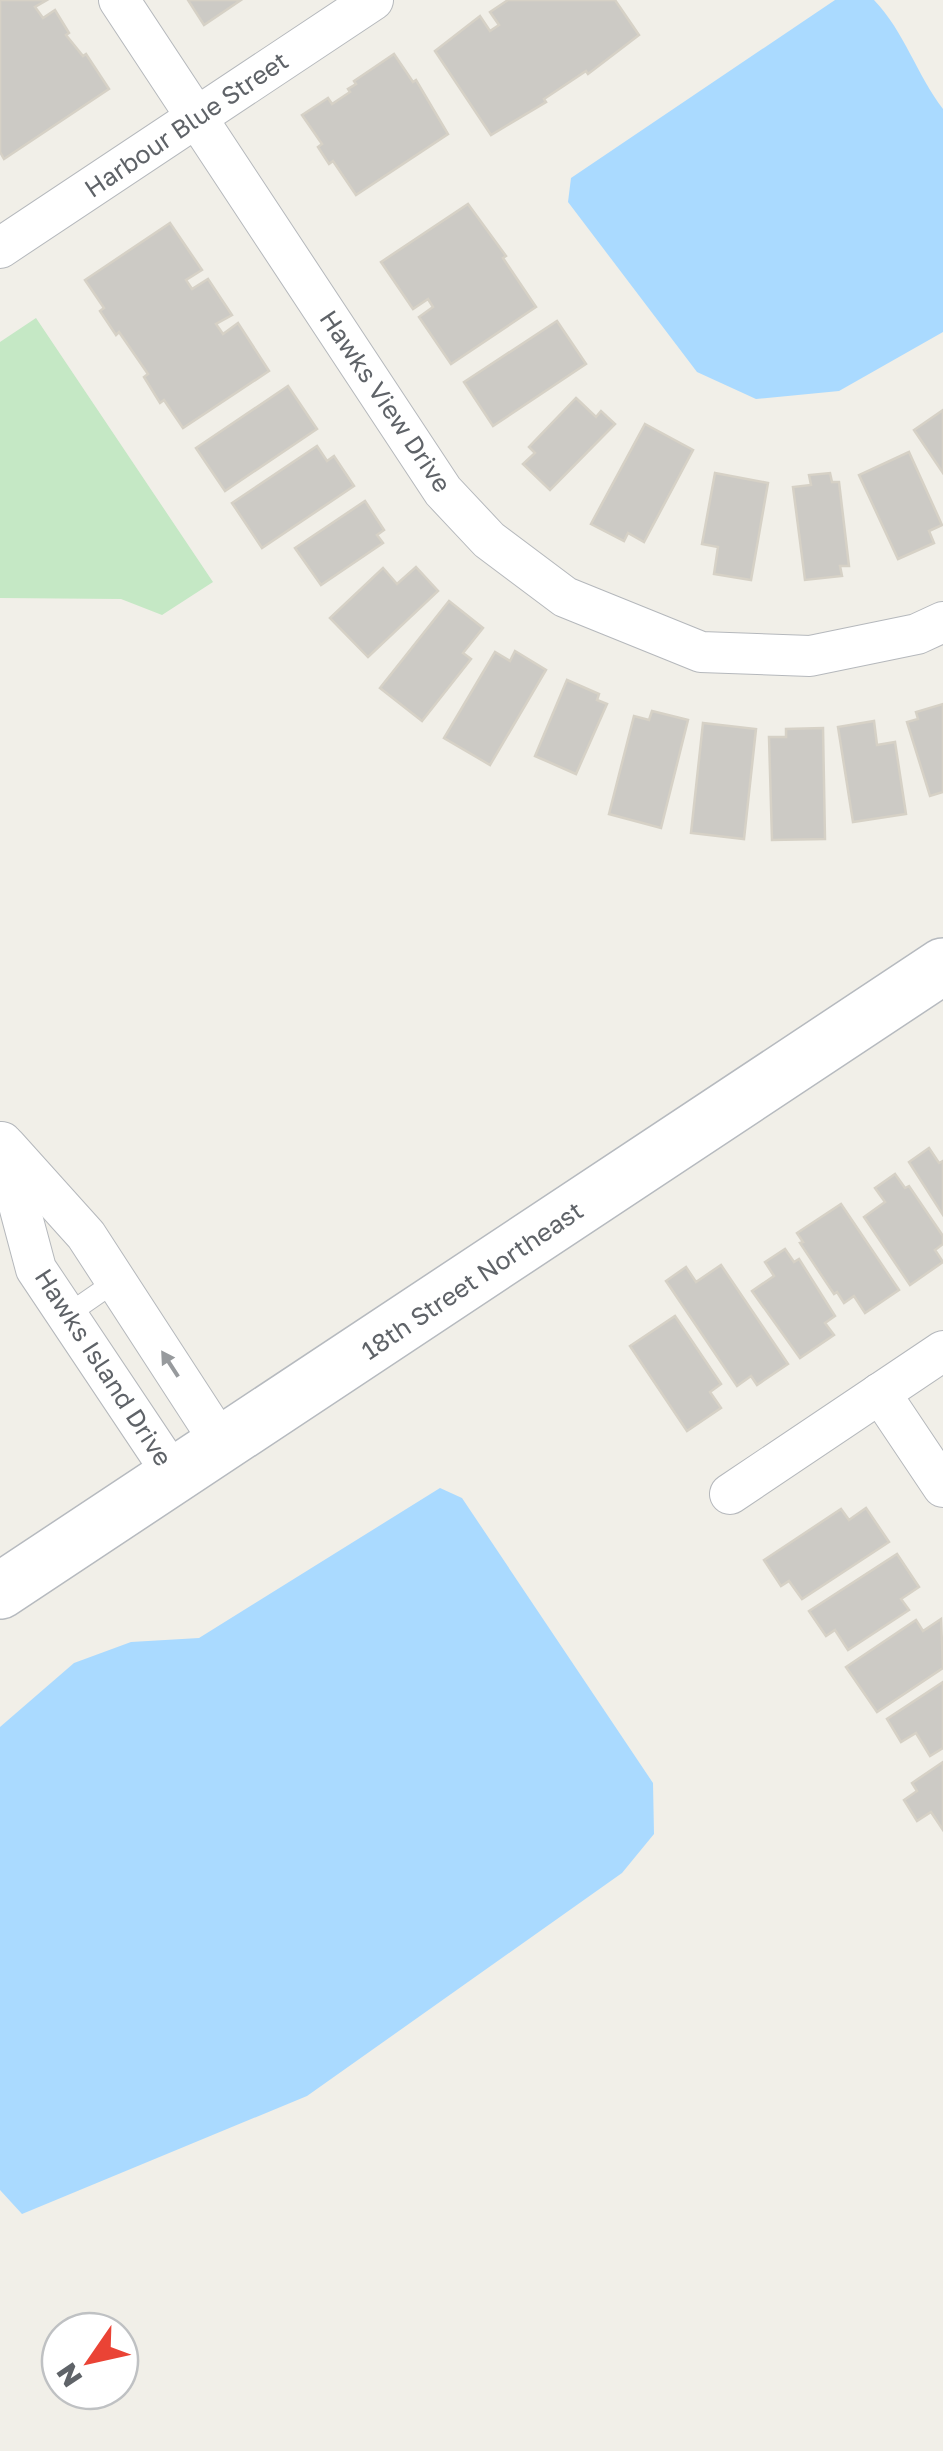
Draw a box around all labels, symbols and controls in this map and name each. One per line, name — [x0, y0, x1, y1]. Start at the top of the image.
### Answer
street label: Harbour Blue Street — [78, 44, 294, 204]
street label: Hawks View Drive — [314, 304, 458, 498]
street label: 18th Street Northeast — [355, 1194, 589, 1366]
street label: Hawks Island Drive — [29, 1263, 179, 1471]
one-way arrow — [161, 1351, 180, 1378]
north arrow — [40, 2311, 140, 2411]
text: N — [49, 2357, 88, 2393]

